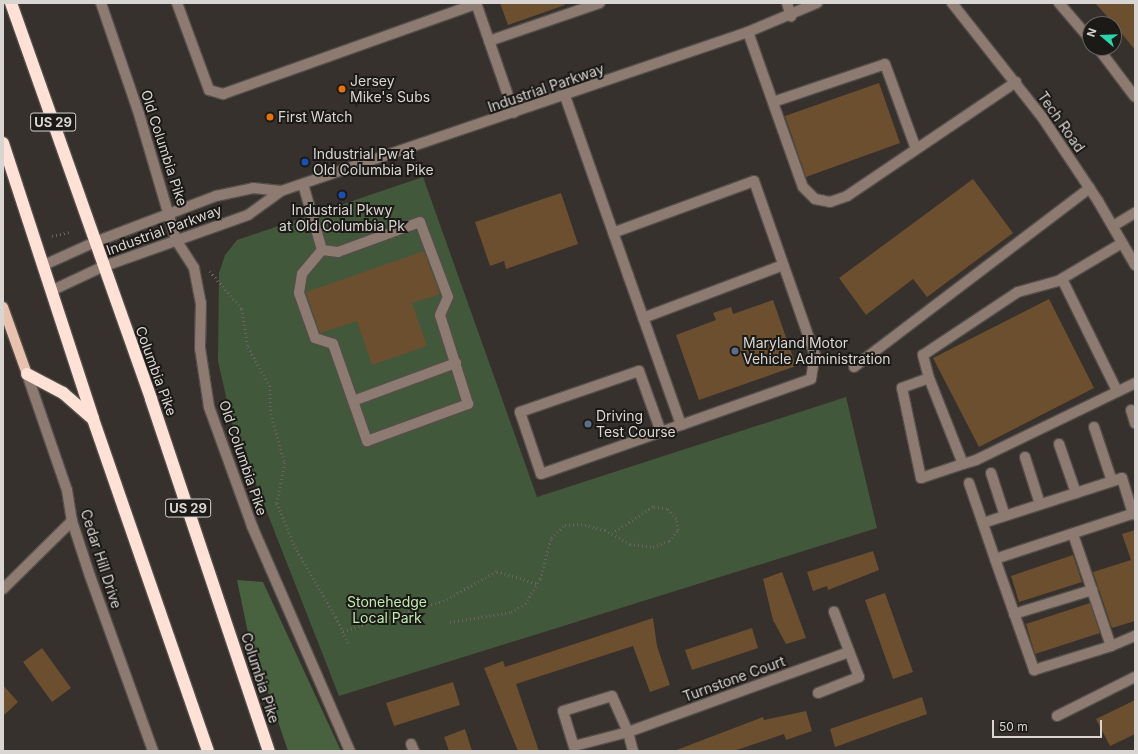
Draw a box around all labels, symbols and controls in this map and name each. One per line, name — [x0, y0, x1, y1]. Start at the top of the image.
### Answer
north arrow — [1082, 16, 1122, 56]
text: N — [1084, 26, 1100, 39]
street label: Industrial Parkway — [486, 60, 606, 116]
place label: Jersey Mike's Subs — [350, 73, 430, 106]
marker: Jersey Mike's Subs — [337, 84, 347, 94]
street label: Old Columbia Pike — [137, 88, 191, 208]
street label: Tech Road — [1034, 88, 1088, 156]
place label: First Watch — [278, 109, 352, 125]
road number: US 29 — [30, 111, 76, 133]
marker: First Watch — [265, 112, 275, 122]
place label: Industrial Pw at Old Columbia Pike — [313, 146, 434, 178]
marker: Industrial Pw at Old Columbia Pike — [300, 157, 310, 167]
marker: Industrial Pkwy at Old Columbia Pk — [337, 190, 347, 200]
street label: Industrial Parkway — [104, 201, 224, 259]
place label: Industrial Pkwy at Old Columbia Pk — [279, 202, 405, 234]
street label: Columbia Pike — [132, 324, 180, 418]
place label: Maryland Motor Vehicle Administration — [743, 335, 891, 368]
marker: Maryland Motor Vehicle Administration — [730, 346, 740, 356]
street label: Old Columbia Pike — [215, 398, 271, 518]
place label: Driving Test Course — [596, 408, 676, 440]
marker: Driving Test Course — [583, 419, 593, 429]
road number: US 29 — [165, 497, 211, 519]
street label: Cedar Hill Drive — [77, 507, 125, 611]
park label: Stonehedge Local Park — [347, 594, 427, 626]
street label: Columbia Pike — [237, 631, 283, 725]
street label: Turnstone Court — [681, 653, 787, 705]
scale bar — [994, 712, 1104, 738]
text: 50 m — [999, 719, 1028, 734]

